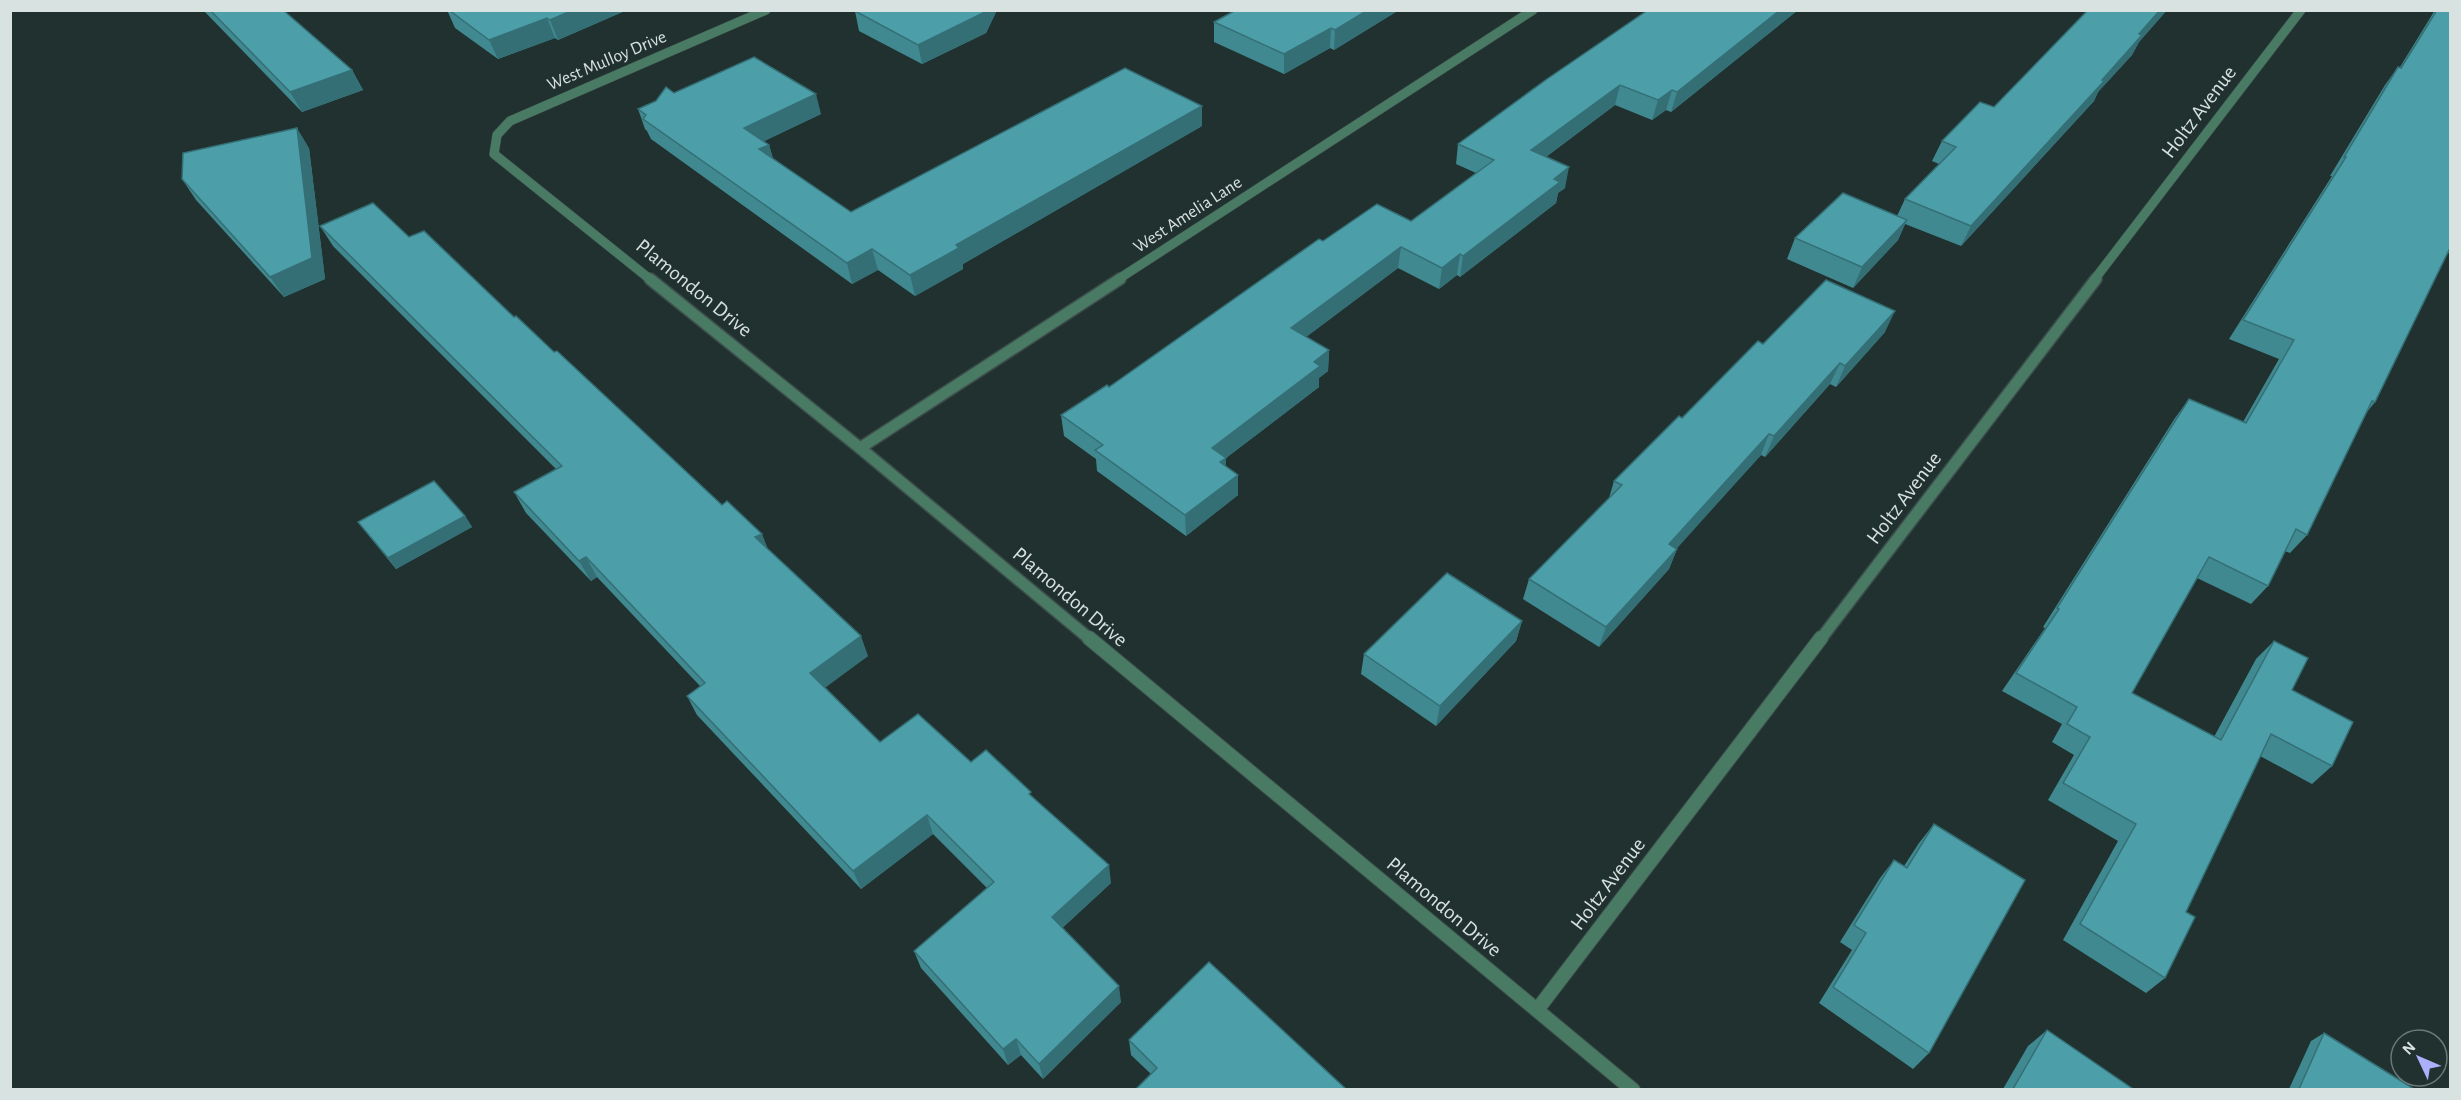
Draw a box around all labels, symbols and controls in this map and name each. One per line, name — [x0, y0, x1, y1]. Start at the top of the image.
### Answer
street label: West Mulloy Drive — [545, 28, 669, 94]
street label: Holtz Avenue — [2158, 62, 2240, 162]
street label: West Amelia Lane — [1131, 173, 1245, 257]
street label: Plamondon Drive — [632, 235, 756, 341]
street label: Holtz Avenue — [1863, 448, 1945, 548]
street label: Plamondon Drive — [1009, 543, 1131, 651]
street label: Holtz Avenue — [1567, 834, 1649, 934]
street label: Plamondon Drive — [1383, 853, 1505, 961]
north arrow — [2389, 1028, 2449, 1088]
text: N — [2399, 1039, 2419, 1058]

